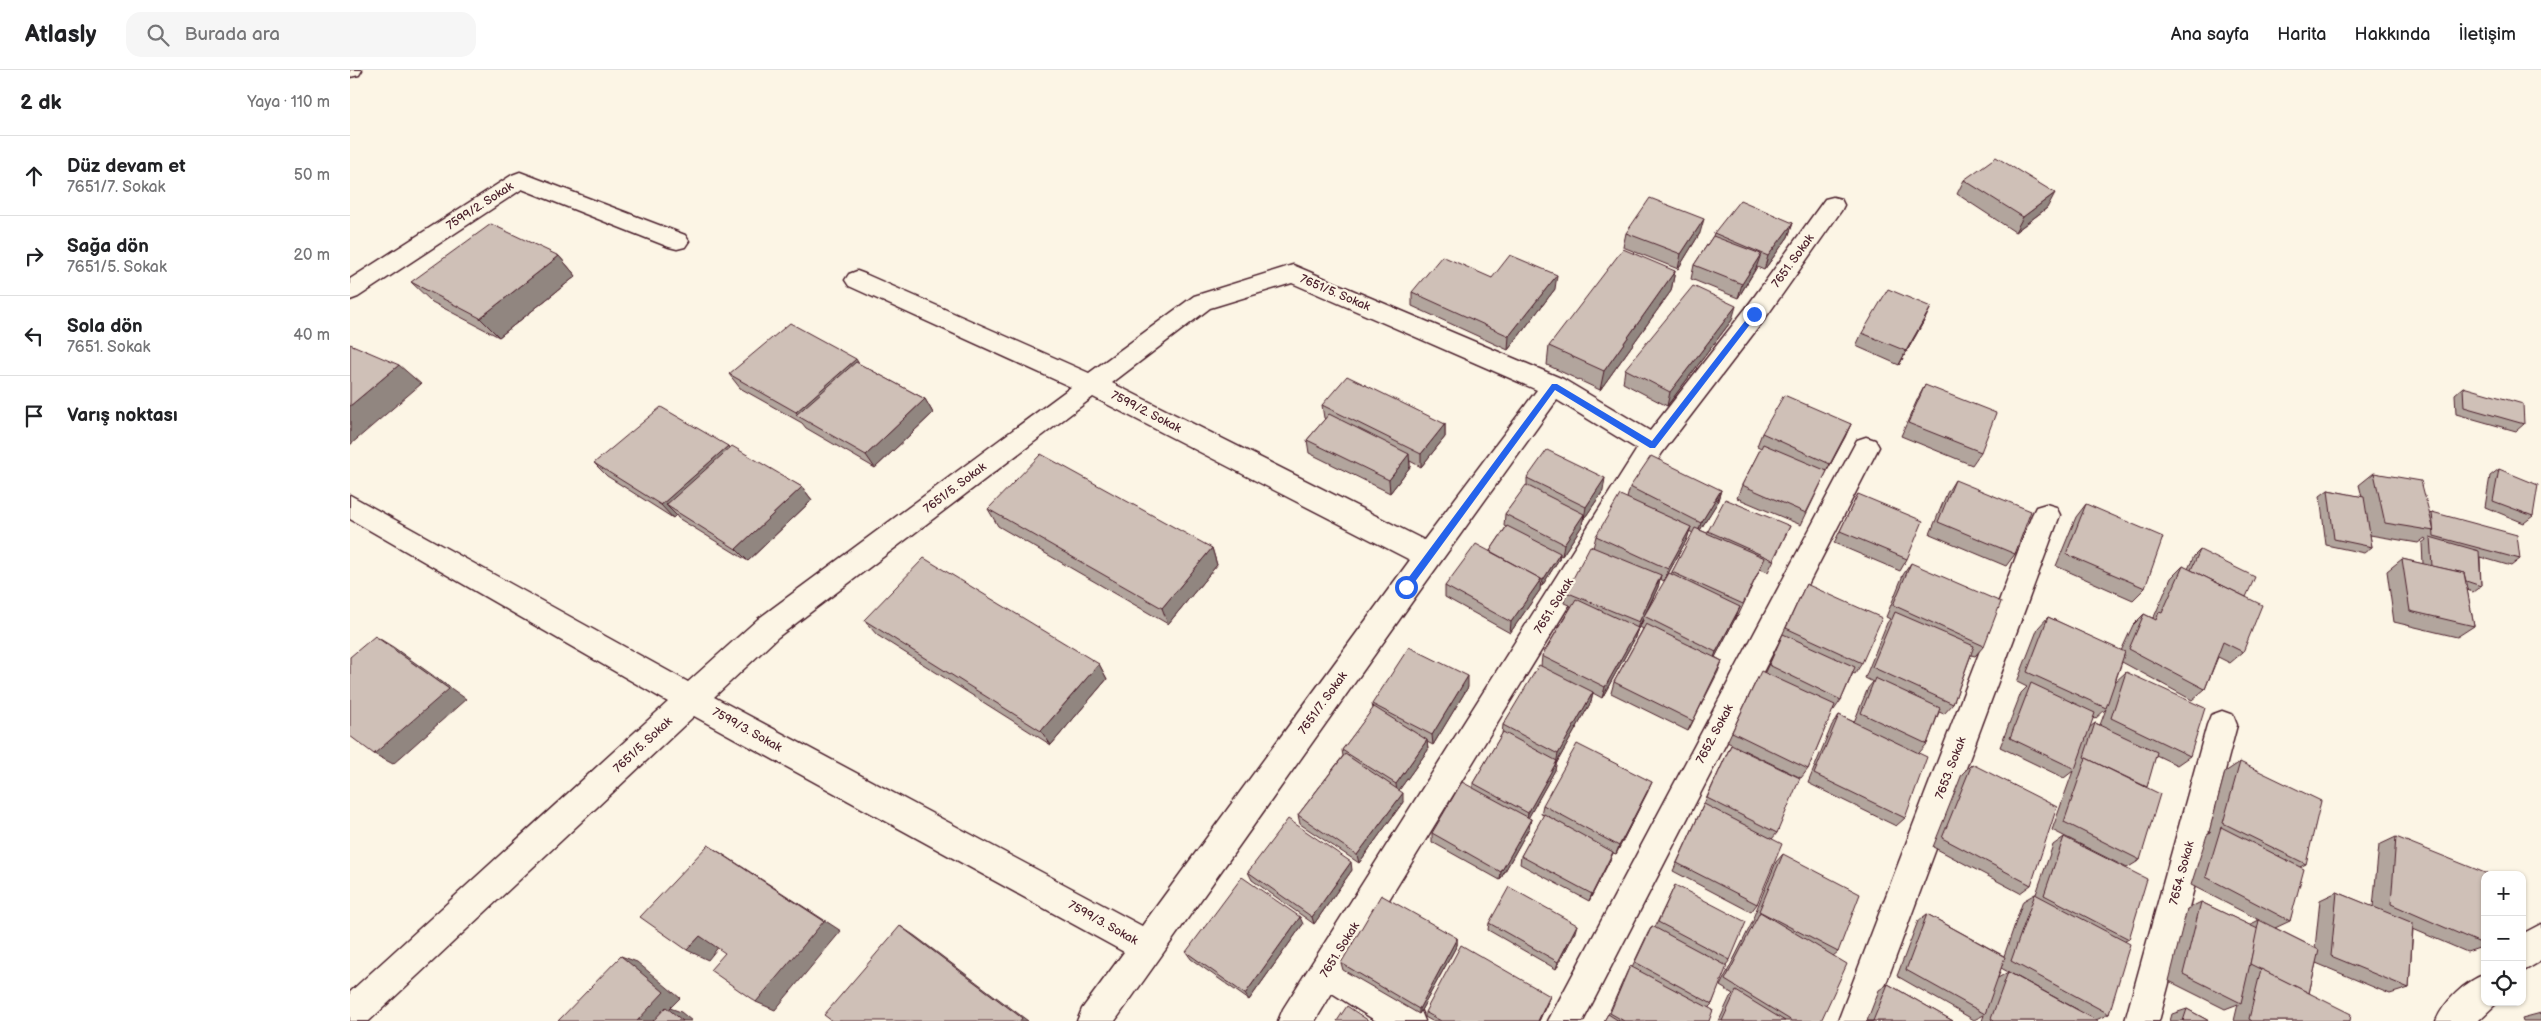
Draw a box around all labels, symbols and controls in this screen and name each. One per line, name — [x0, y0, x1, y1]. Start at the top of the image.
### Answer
search box — [126, 12, 476, 57]
text: Atlasly — [25, 20, 96, 49]
icon: search — [144, 21, 172, 49]
text: Burada ara — [184, 23, 280, 46]
text: Ana sayfa — [2171, 24, 2249, 45]
text: Harita — [2277, 24, 2326, 45]
text: Hakkında — [2354, 24, 2430, 45]
text: İletişim — [2458, 24, 2516, 45]
text: 2 dk — [20, 90, 62, 115]
text: Yaya · 110 m — [247, 93, 330, 112]
text: Düz devam et — [67, 155, 186, 178]
icon: ahead — [20, 162, 48, 190]
text: 50 m — [294, 166, 330, 185]
text: 7651/7. Sokak — [67, 178, 165, 197]
street label: 7599/2. Sokak — [444, 179, 516, 233]
street label: 7651. Sokak — [1769, 231, 1818, 291]
text: Sağa dön — [67, 235, 149, 258]
icon: right — [20, 242, 48, 270]
text: 20 m — [294, 246, 330, 265]
text: 7651/5. Sokak — [67, 258, 167, 277]
street label: 7651/5. Sokak — [1298, 271, 1372, 315]
route end — [1743, 303, 1766, 326]
text: Sola dön — [67, 315, 143, 338]
icon: left — [20, 322, 48, 350]
text: 40 m — [293, 326, 330, 345]
text: 7651. Sokak — [67, 338, 150, 357]
street label: 7599/2. Sokak — [1108, 388, 1184, 436]
icon: arrive — [20, 402, 48, 430]
text: Varış noktası — [67, 404, 178, 427]
street label: 7651/5. Sokak — [921, 459, 989, 517]
street label: 7651. Sokak — [1531, 575, 1577, 636]
route start — [1395, 576, 1418, 599]
street label: 7651/7. Sokak — [1295, 669, 1351, 737]
street label: 7652. Sokak — [1693, 702, 1737, 766]
street label: 7599/3. Sokak — [710, 705, 785, 755]
street label: 7651/5. Sokak — [611, 714, 676, 776]
street label: 7653. Sokak — [1932, 735, 1970, 801]
street label: 7654. Sokak — [2166, 839, 2198, 906]
map controls — [2481, 871, 2526, 1006]
button: + — [2481, 871, 2526, 916]
street label: 7599/3. Sokak — [1066, 898, 1141, 948]
button: − — [2481, 916, 2526, 961]
street label: 7651. Sokak — [1317, 919, 1363, 980]
button: locate — [2481, 961, 2526, 1006]

